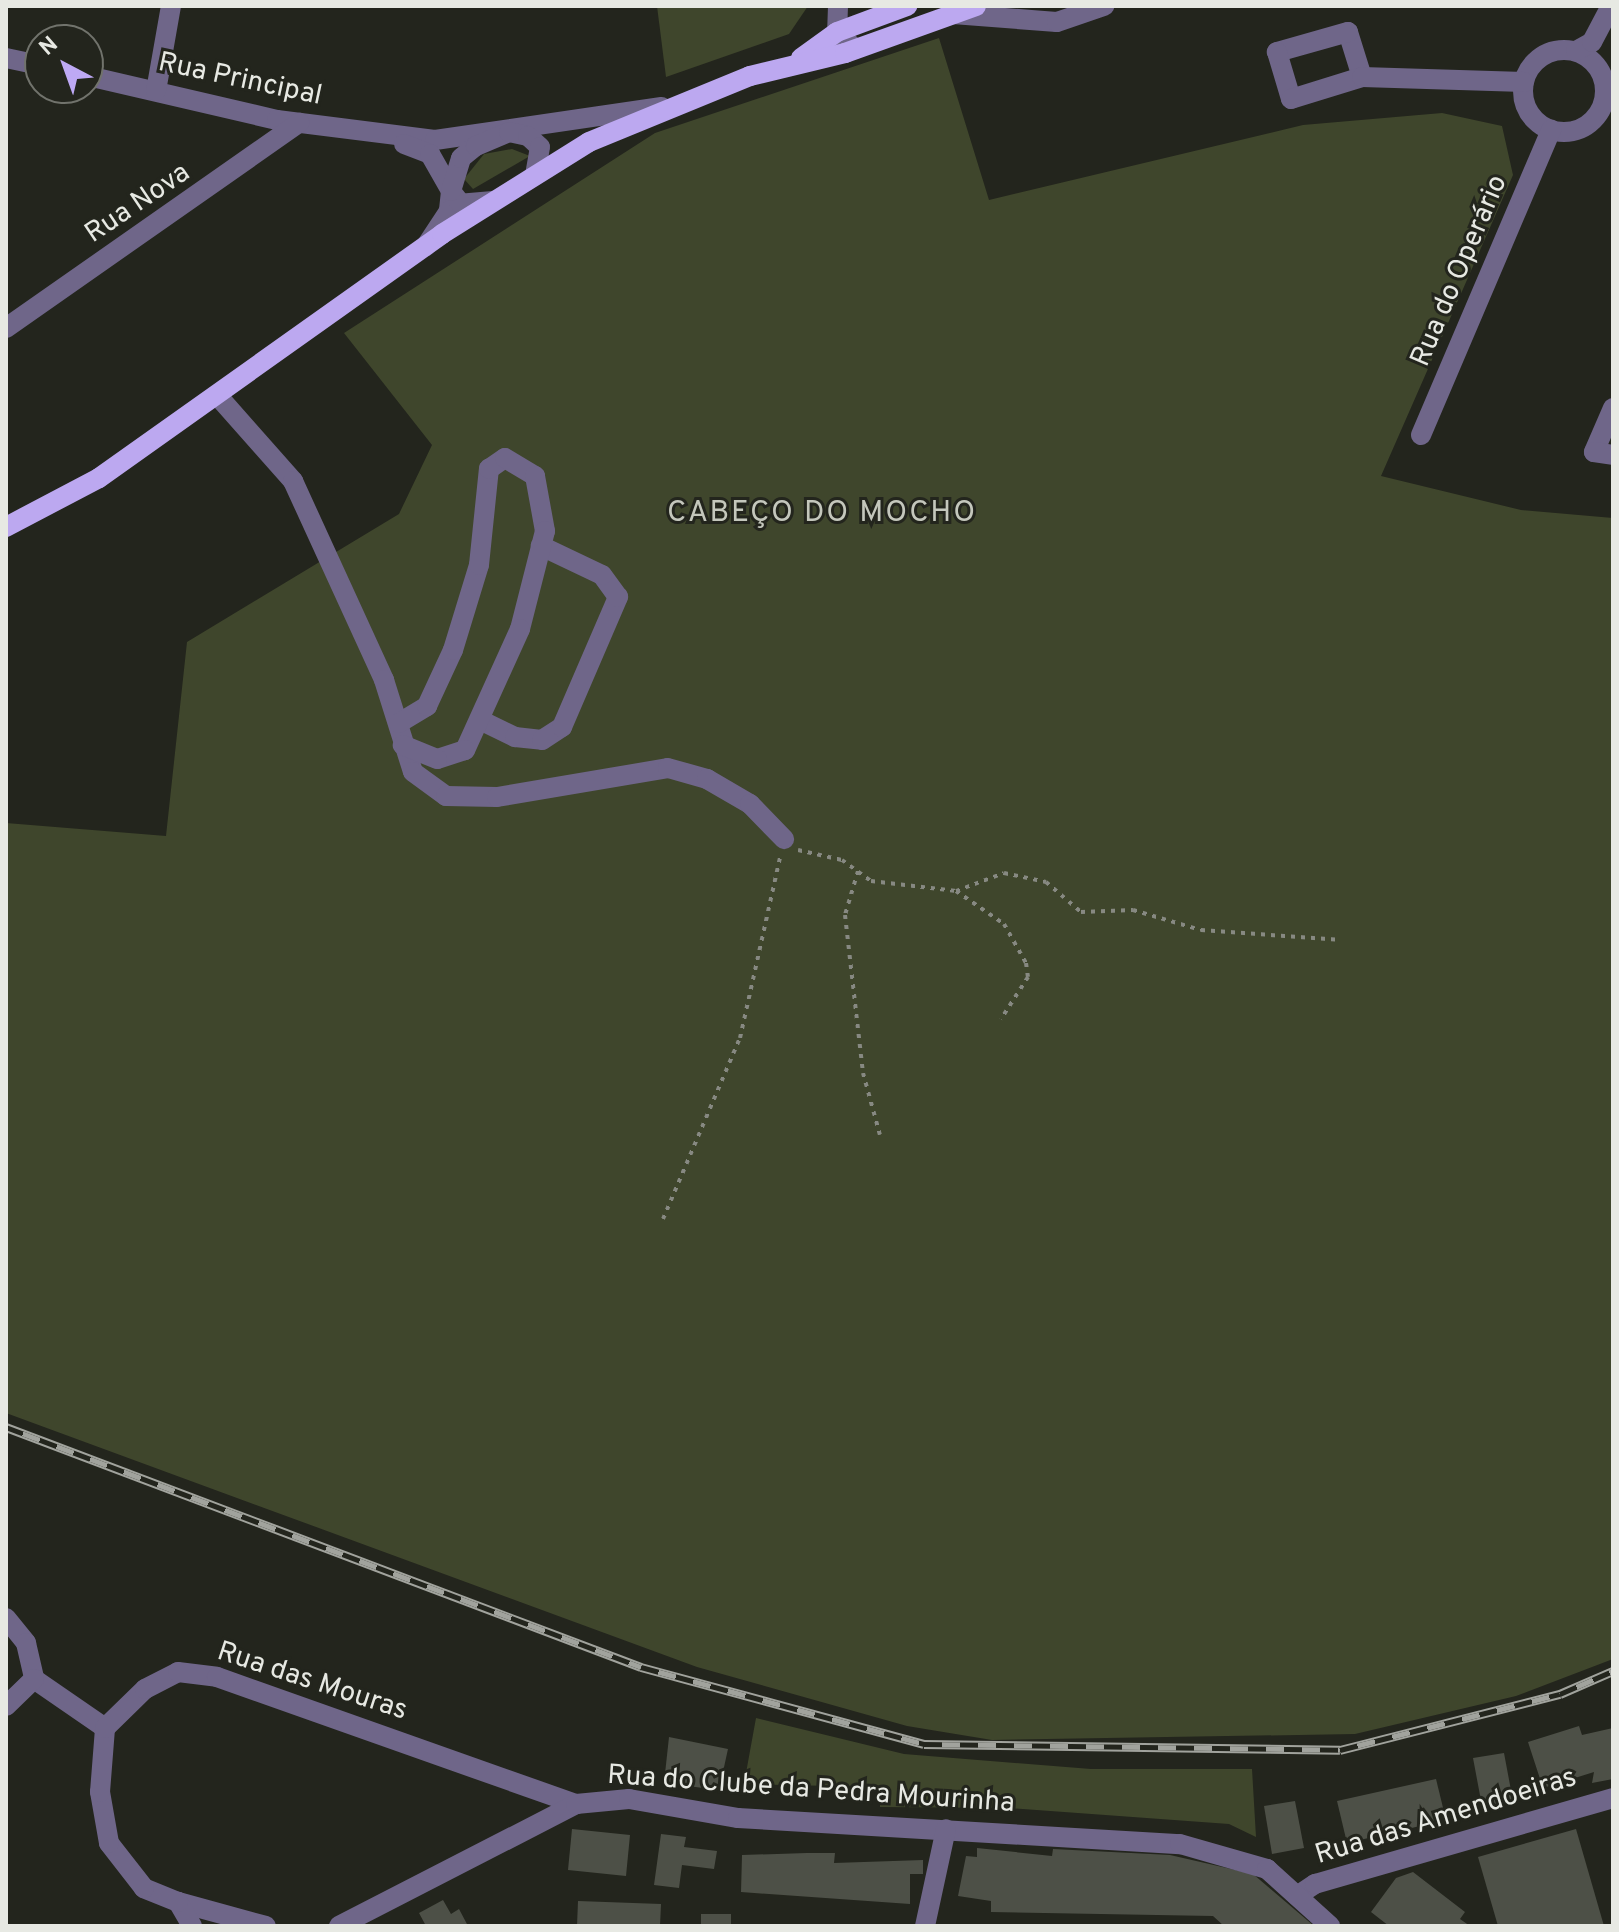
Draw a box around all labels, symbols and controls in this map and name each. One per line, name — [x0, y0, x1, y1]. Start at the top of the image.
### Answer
north arrow — [24, 24, 104, 104]
text: N — [34, 32, 64, 62]
street label: Rua Principal — [155, 46, 325, 114]
street label: Rua Nova — [79, 157, 197, 251]
street label: Rua do Operário — [1405, 170, 1515, 372]
district label: CABEÇO DO MOCHO — [667, 496, 977, 532]
street label: Rua das Mouras — [213, 1635, 411, 1729]
street label: Rua do Clube da Pedra Mourinha — [606, 1759, 1016, 1821]
street label: Rua das Amendoeiras — [1311, 1761, 1581, 1873]

